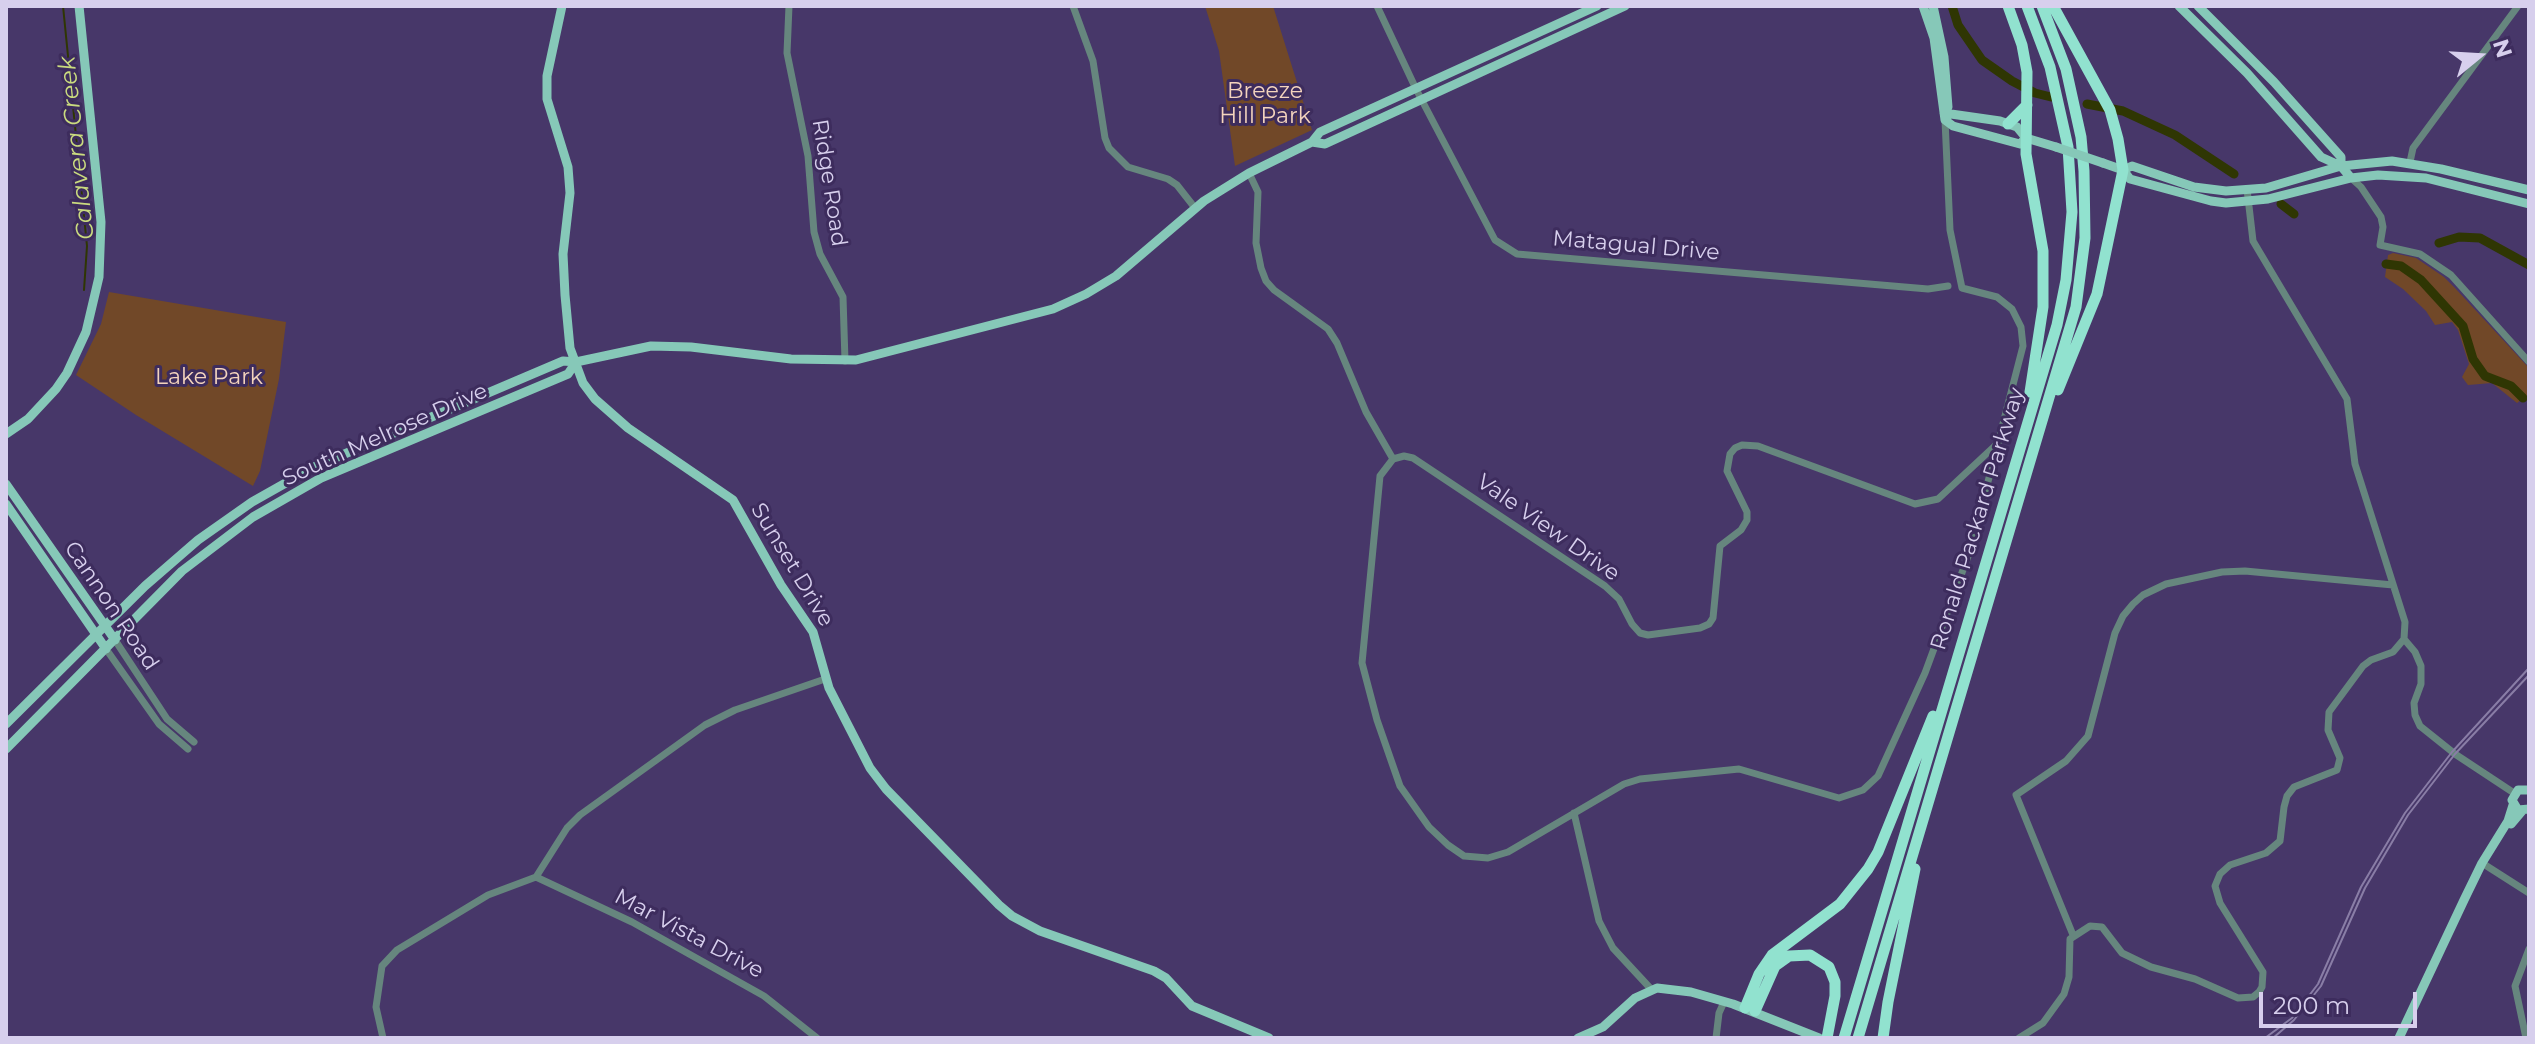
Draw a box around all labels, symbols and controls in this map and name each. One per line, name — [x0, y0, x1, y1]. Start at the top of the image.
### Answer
north arrow — [2439, 16, 2519, 96]
text: N — [2487, 36, 2518, 61]
water label: Calavera Creek — [53, 55, 101, 241]
park label: Breeze Hill Park — [1219, 79, 1311, 130]
street label: Ridge Road — [806, 118, 852, 248]
street label: Matagual Drive — [1551, 226, 1721, 266]
park label: Lake Park — [155, 365, 263, 391]
street label: South Melrose Drive — [278, 378, 492, 492]
street label: Ronald Packard Parkway — [1925, 385, 2031, 653]
street label: Vale View Drive — [1471, 469, 1625, 587]
street label: Sunset Drive — [745, 498, 839, 632]
street label: Cannon Road — [58, 536, 164, 676]
street label: Mar Vista Drive — [610, 884, 768, 984]
scale bar — [2263, 976, 2421, 1026]
text: 200 m — [2273, 991, 2350, 1020]

